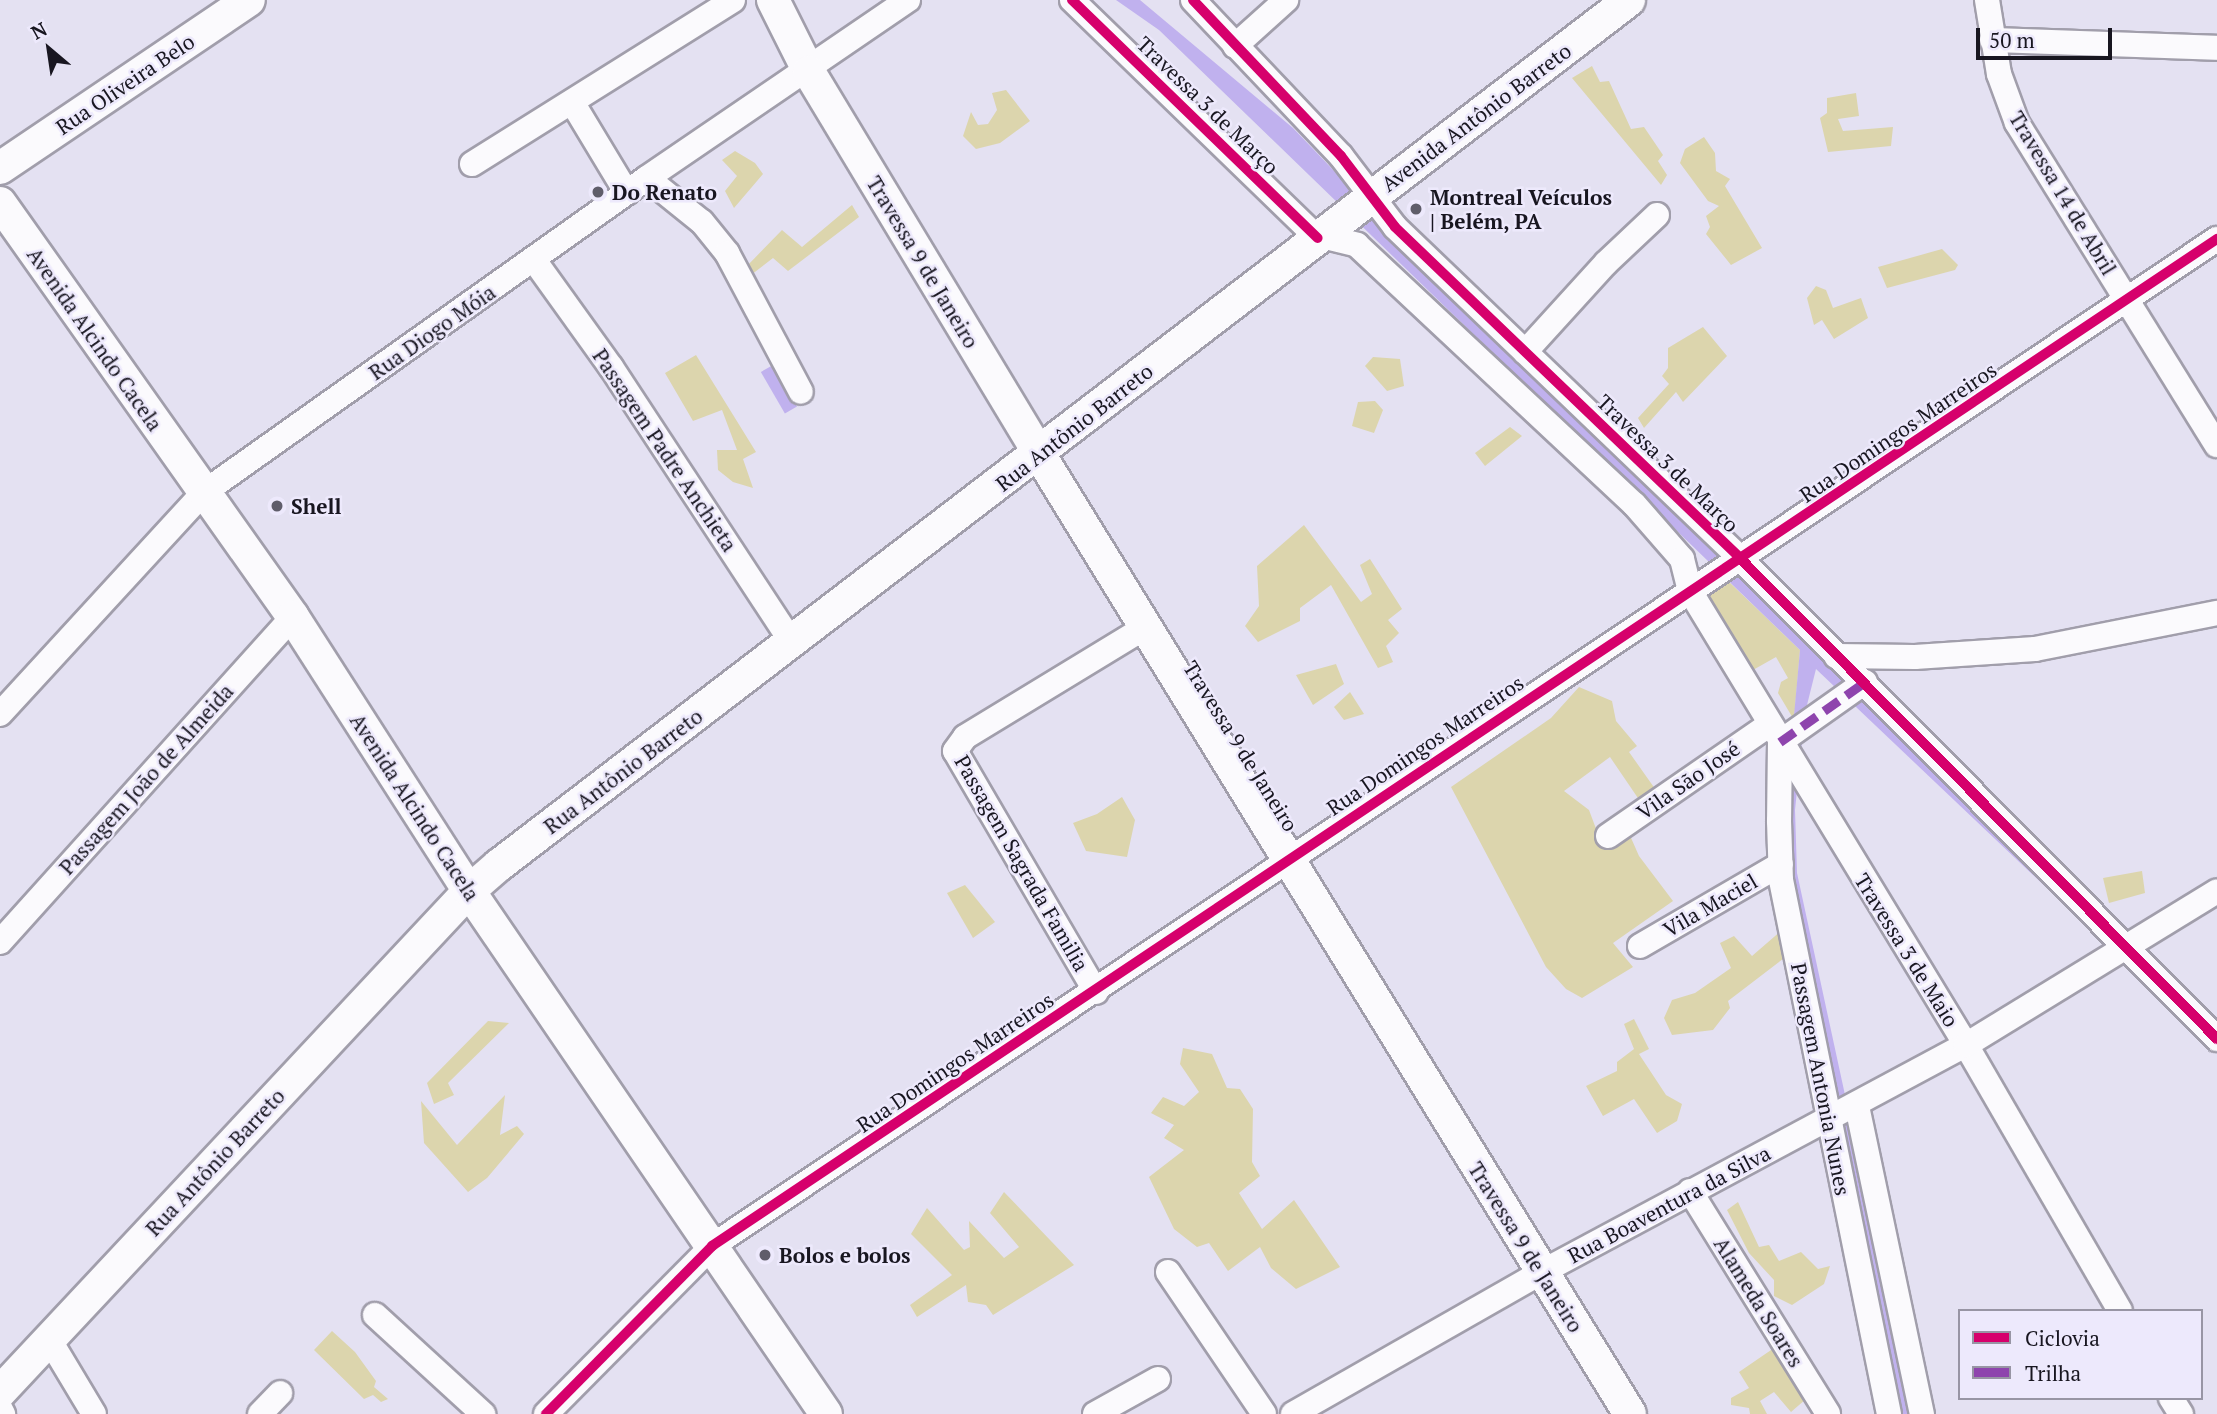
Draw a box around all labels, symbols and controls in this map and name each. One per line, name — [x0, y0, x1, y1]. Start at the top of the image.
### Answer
north arrow — [14, 14, 84, 84]
scale bar — [1979, 14, 2116, 58]
text: N — [26, 16, 51, 45]
text: 50 m — [1989, 26, 2035, 54]
street label: Rua Oliveira Belo — [51, 28, 199, 140]
street label: Travessa 3 de Março — [1132, 31, 1284, 179]
street label: Avenida Antônio Barreto — [1376, 37, 1576, 197]
street label: Travessa 14 de Abril — [2004, 106, 2122, 280]
street label: Travessa 9 de Janeiro — [862, 171, 984, 353]
place label: Do Renato — [612, 179, 717, 205]
marker: Do Renato — [590, 184, 606, 200]
place label: Montreal Veículos | Belém, PA — [1430, 184, 1612, 234]
marker: Montreal Veículos | Belém, PA — [1408, 201, 1424, 217]
street label: Avenida Alcindo Cacela — [22, 242, 168, 436]
street label: Rua Diogo Móia — [364, 279, 500, 385]
street label: Passagem Padre Anchieta — [588, 344, 742, 556]
street label: Rua Domingos Marreiros — [1795, 357, 2001, 507]
street label: Rua Antônio Barreto — [990, 358, 1158, 496]
street label: Travessa 3 de Março — [1592, 389, 1744, 537]
place label: Shell — [291, 493, 341, 519]
marker: Shell — [269, 498, 285, 514]
street label: Travessa 9 de Janeiro — [1178, 656, 1304, 836]
street label: Rua Domingos Marreiros — [1322, 670, 1528, 820]
street label: Passagem João de Almeida — [54, 678, 238, 880]
street label: Rua Antônio Barreto — [539, 703, 707, 839]
street label: Avenida Alcindo Cacela — [345, 709, 485, 905]
street label: Vila São José — [1632, 735, 1744, 825]
street label: Passagem Sagrada Familia — [950, 750, 1094, 976]
street label: Vila Maciel — [1658, 868, 1762, 942]
street label: Travessa 3 de Maio — [1850, 869, 1964, 1031]
street label: Passagem Antonia Nunes — [1786, 960, 1856, 1198]
street label: Rua Domingos Marreiros — [852, 987, 1058, 1137]
street label: Rua Antônio Barreto — [140, 1083, 290, 1241]
street label: Rua Boaventura da Silva — [1563, 1140, 1775, 1268]
street label: Travessa 9 de Janeiro — [1463, 1157, 1589, 1337]
street label: Alameda Soares — [1709, 1232, 1809, 1372]
place label: Bolos e bolos — [779, 1242, 910, 1268]
marker: Bolos e bolos — [757, 1247, 773, 1263]
legend — [1958, 1309, 2203, 1400]
text: Ciclovia — [2025, 1324, 2100, 1352]
text: Trilha — [2025, 1359, 2081, 1387]

